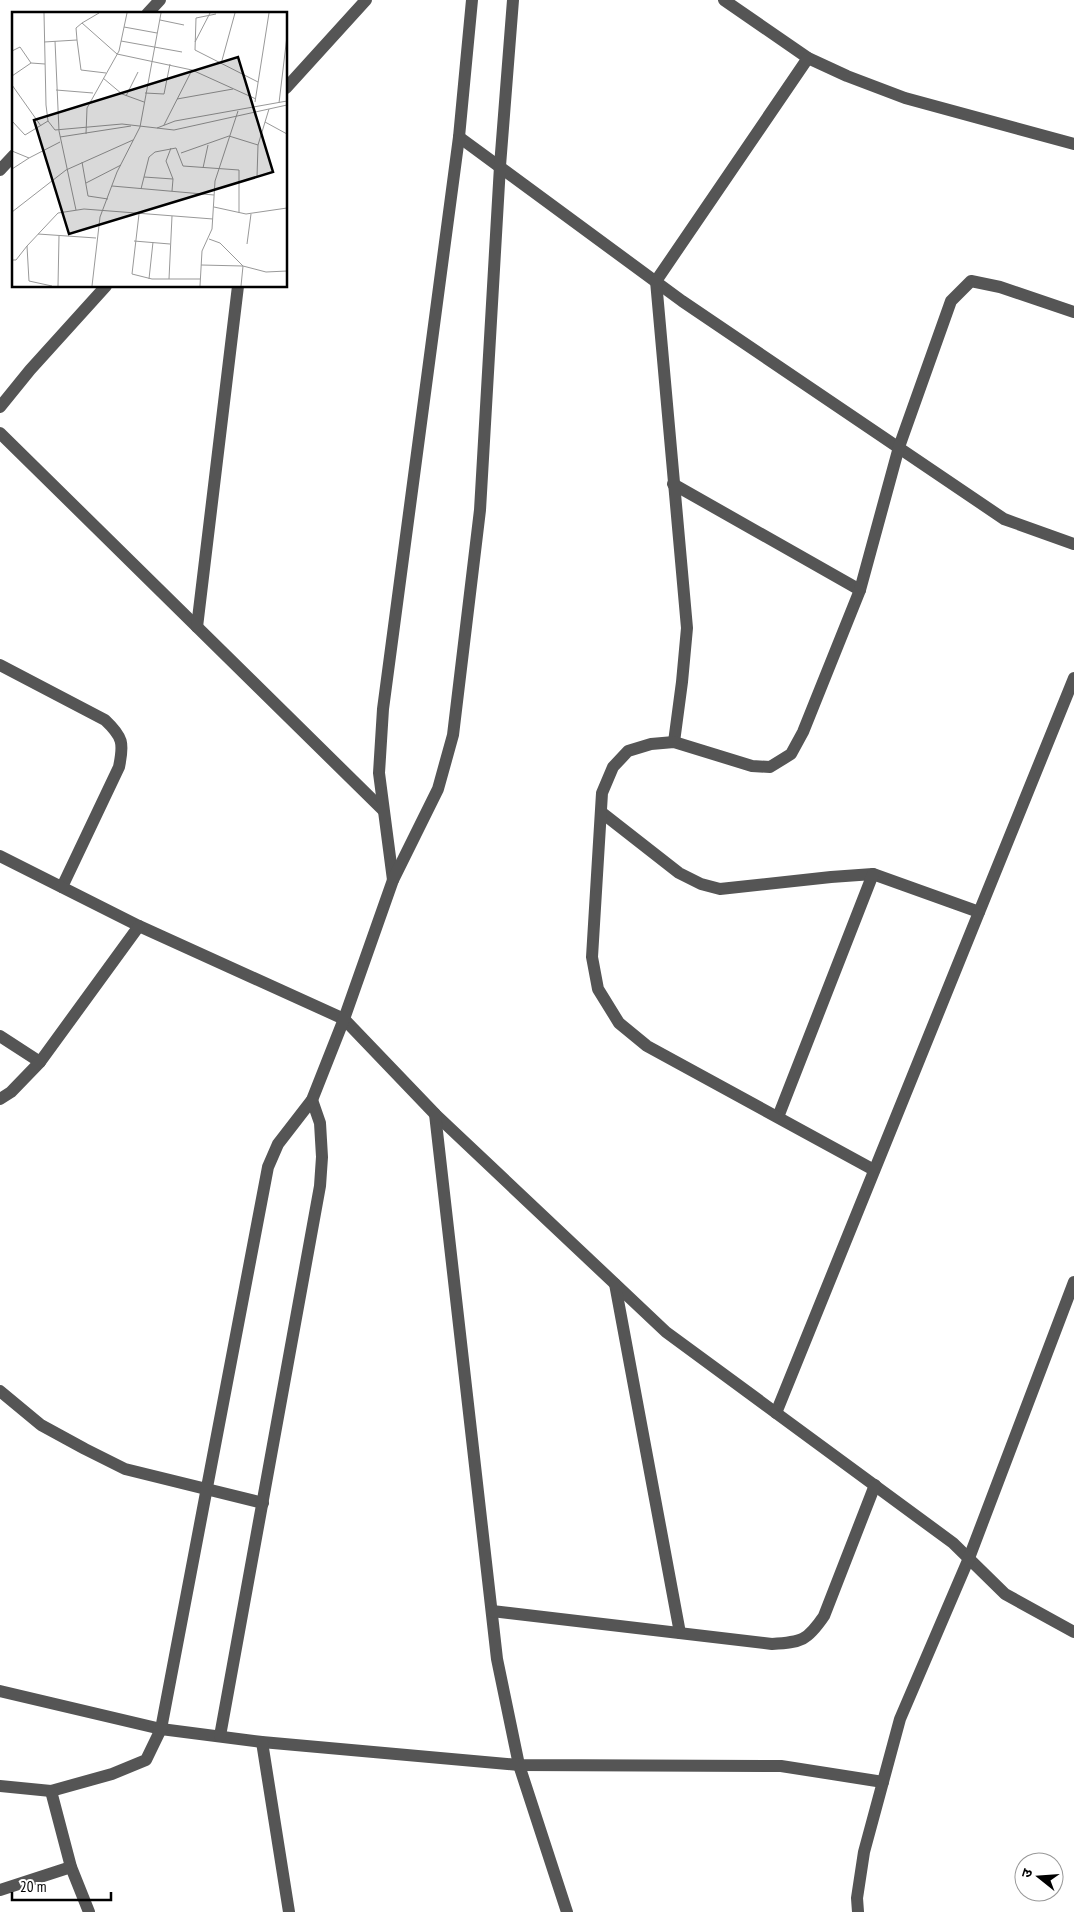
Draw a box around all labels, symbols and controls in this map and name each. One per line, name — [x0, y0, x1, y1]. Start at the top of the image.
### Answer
inset map — [12, 12, 288, 288]
north arrow — [1014, 1852, 1064, 1902]
text: उ — [1017, 1866, 1037, 1880]
scale bar — [12, 1870, 111, 1902]
text: 20 m — [20, 1877, 46, 1896]

